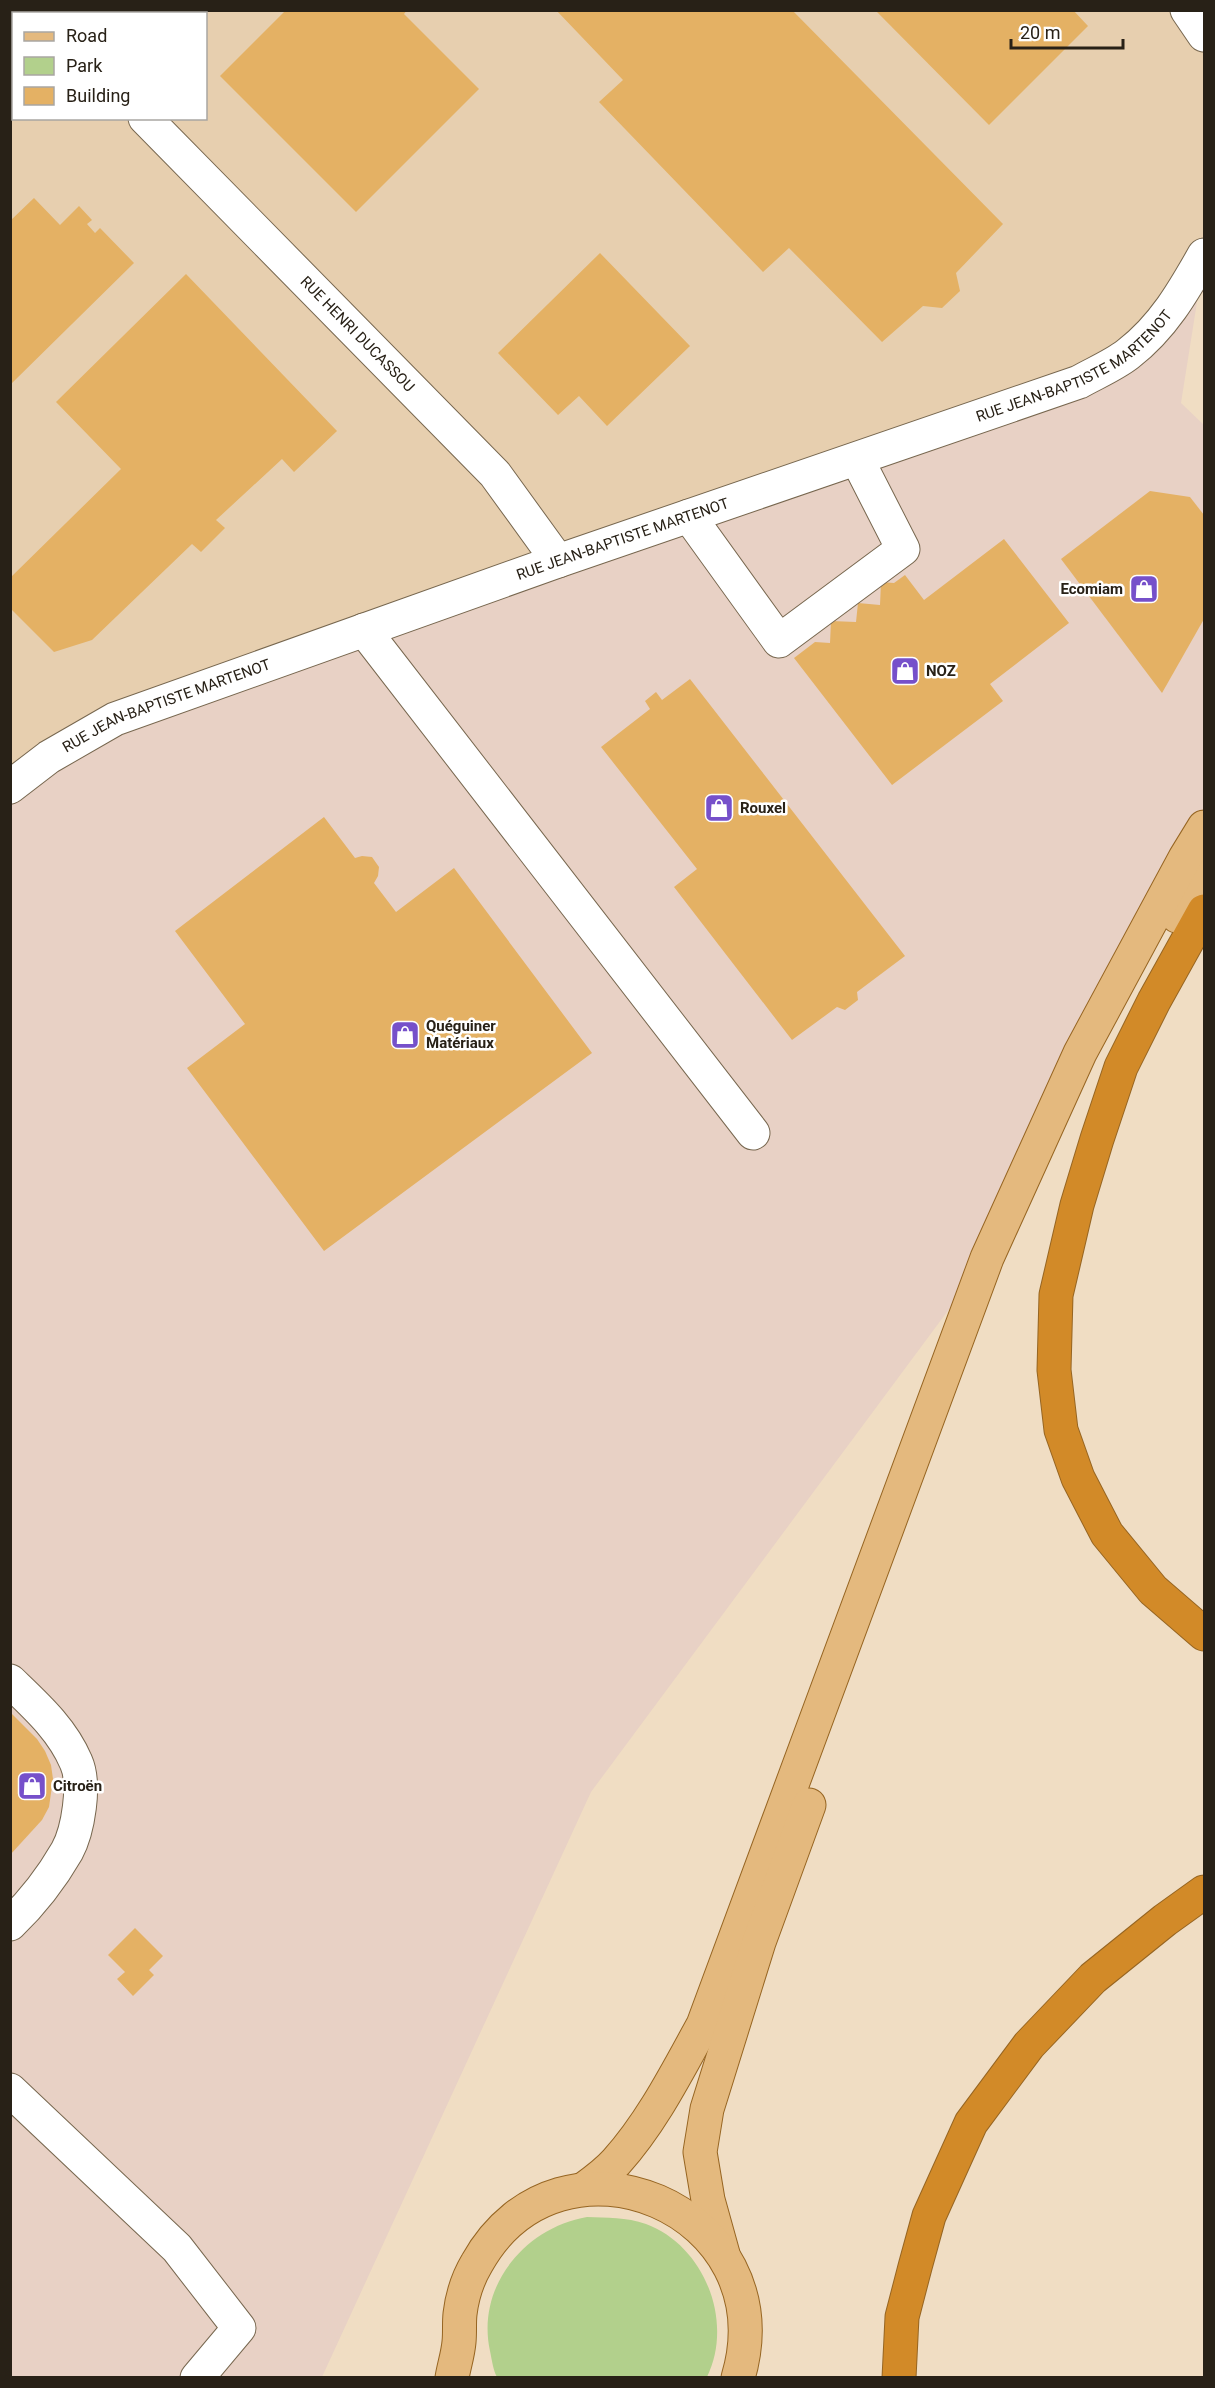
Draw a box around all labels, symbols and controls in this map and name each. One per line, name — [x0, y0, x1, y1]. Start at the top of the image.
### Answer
legend — [12, 12, 207, 120]
scale bar — [1011, 12, 1124, 50]
text: 20 m — [1020, 22, 1060, 43]
text: Road — [66, 25, 107, 46]
text: Park — [66, 55, 103, 76]
text: Building — [66, 85, 130, 106]
street label: RUE HENRI DUCASSOU — [297, 272, 418, 396]
street label: RUE JEAN-BAPTISTE MARTENOT — [974, 306, 1176, 426]
street label: RUE JEAN-BAPTISTE MARTENOT — [514, 494, 731, 584]
shop icon: Ecomiam — [1128, 573, 1160, 605]
place label: Ecomiam — [1060, 580, 1123, 598]
street label: RUE JEAN-BAPTISTE MARTENOT — [59, 655, 273, 756]
shop icon: NOZ — [889, 655, 921, 687]
place label: NOZ — [926, 662, 956, 680]
shop icon: Rouxel — [703, 792, 735, 824]
place label: Rouxel — [740, 799, 786, 817]
place label: Quéguiner Matériaux — [426, 1017, 496, 1052]
shop icon: Quéguiner Matériaux — [389, 1019, 421, 1051]
shop icon: Citroën — [16, 1770, 48, 1802]
place label: Citroën — [53, 1777, 102, 1795]

